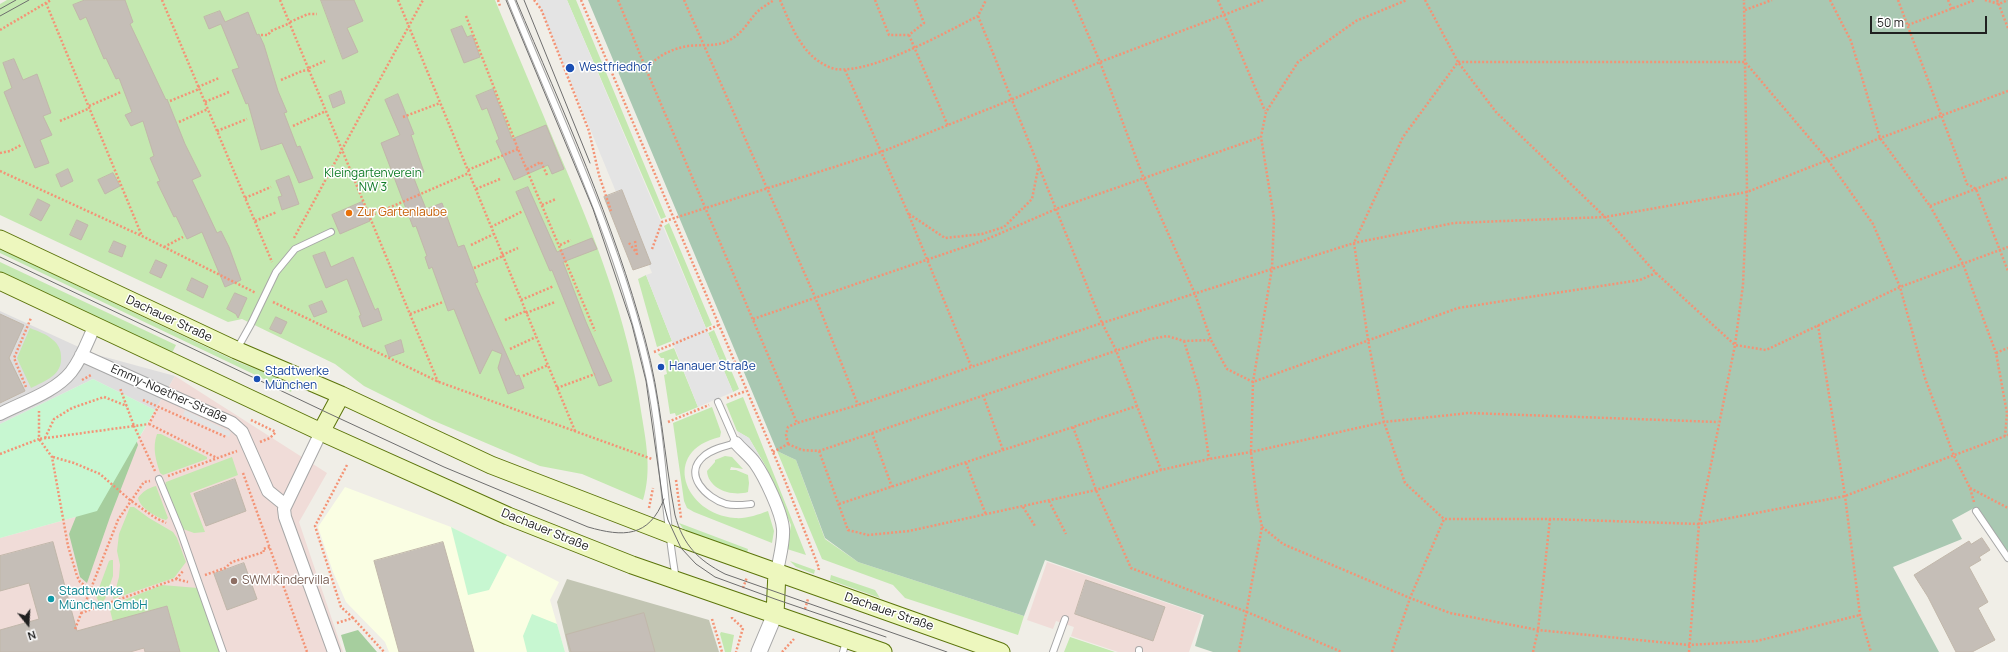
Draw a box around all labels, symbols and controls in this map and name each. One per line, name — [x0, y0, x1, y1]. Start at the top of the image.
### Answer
scale bar — [1872, 8, 1989, 34]
text: 50 m — [1877, 14, 1904, 31]
place label: Westfriedhof — [579, 61, 652, 75]
marker: Westfriedhof — [564, 62, 576, 74]
park label: Kleingartenverein NW 3 — [324, 167, 422, 195]
place label: Zur Gartenlaube — [357, 206, 447, 220]
marker: Zur Gartenlaube — [344, 208, 354, 218]
street label: Dachauer Straße — [124, 293, 214, 345]
place label: Hanauer Straße — [669, 360, 756, 374]
street label: Emmy-Noether-Straße — [108, 362, 230, 426]
marker: Hanauer Straße — [656, 362, 666, 372]
place label: Stadtwerke München — [265, 365, 329, 393]
marker: Stadtwerke München — [252, 374, 262, 384]
street label: Dachauer Straße — [499, 506, 591, 554]
place label: SWM Kindervilla — [242, 574, 329, 588]
marker: SWM Kindervilla — [229, 576, 239, 586]
place label: Stadtwerke München GmbH — [59, 585, 147, 613]
street label: Dachauer Straße — [843, 590, 935, 634]
marker: Stadtwerke München GmbH — [46, 594, 56, 604]
north arrow — [8, 604, 48, 644]
text: N — [26, 628, 38, 644]

